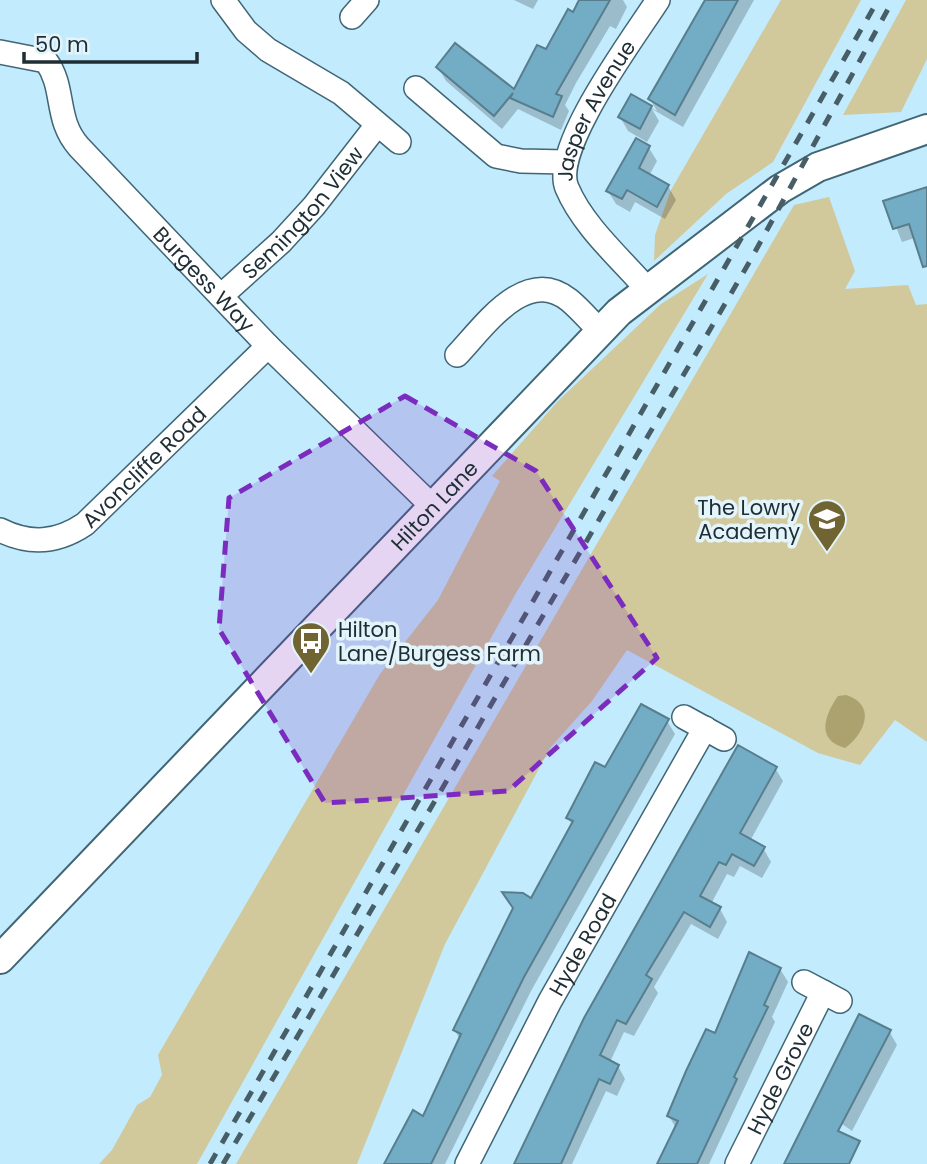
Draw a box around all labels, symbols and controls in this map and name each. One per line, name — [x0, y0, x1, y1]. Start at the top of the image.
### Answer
scale bar — [24, 21, 198, 65]
text: 50 m — [35, 30, 89, 59]
street label: Jasper Avenue — [550, 34, 642, 182]
street label: Semington View — [235, 140, 370, 285]
street label: Burgess Way — [147, 220, 262, 338]
street label: Avoncliffe Road — [75, 400, 212, 534]
street label: Hilton Lane — [384, 454, 484, 557]
place label: The Lowry Academy — [697, 493, 800, 546]
school or university icon: The Lowry Academy — [806, 498, 848, 553]
place label: Hilton Lane/Burgess Farm — [338, 615, 541, 668]
bus stop icon: Hilton Lane/Burgess Farm — [290, 620, 332, 675]
street label: Hyde Road — [541, 888, 623, 1001]
street label: Hyde Grove — [740, 1017, 820, 1139]

